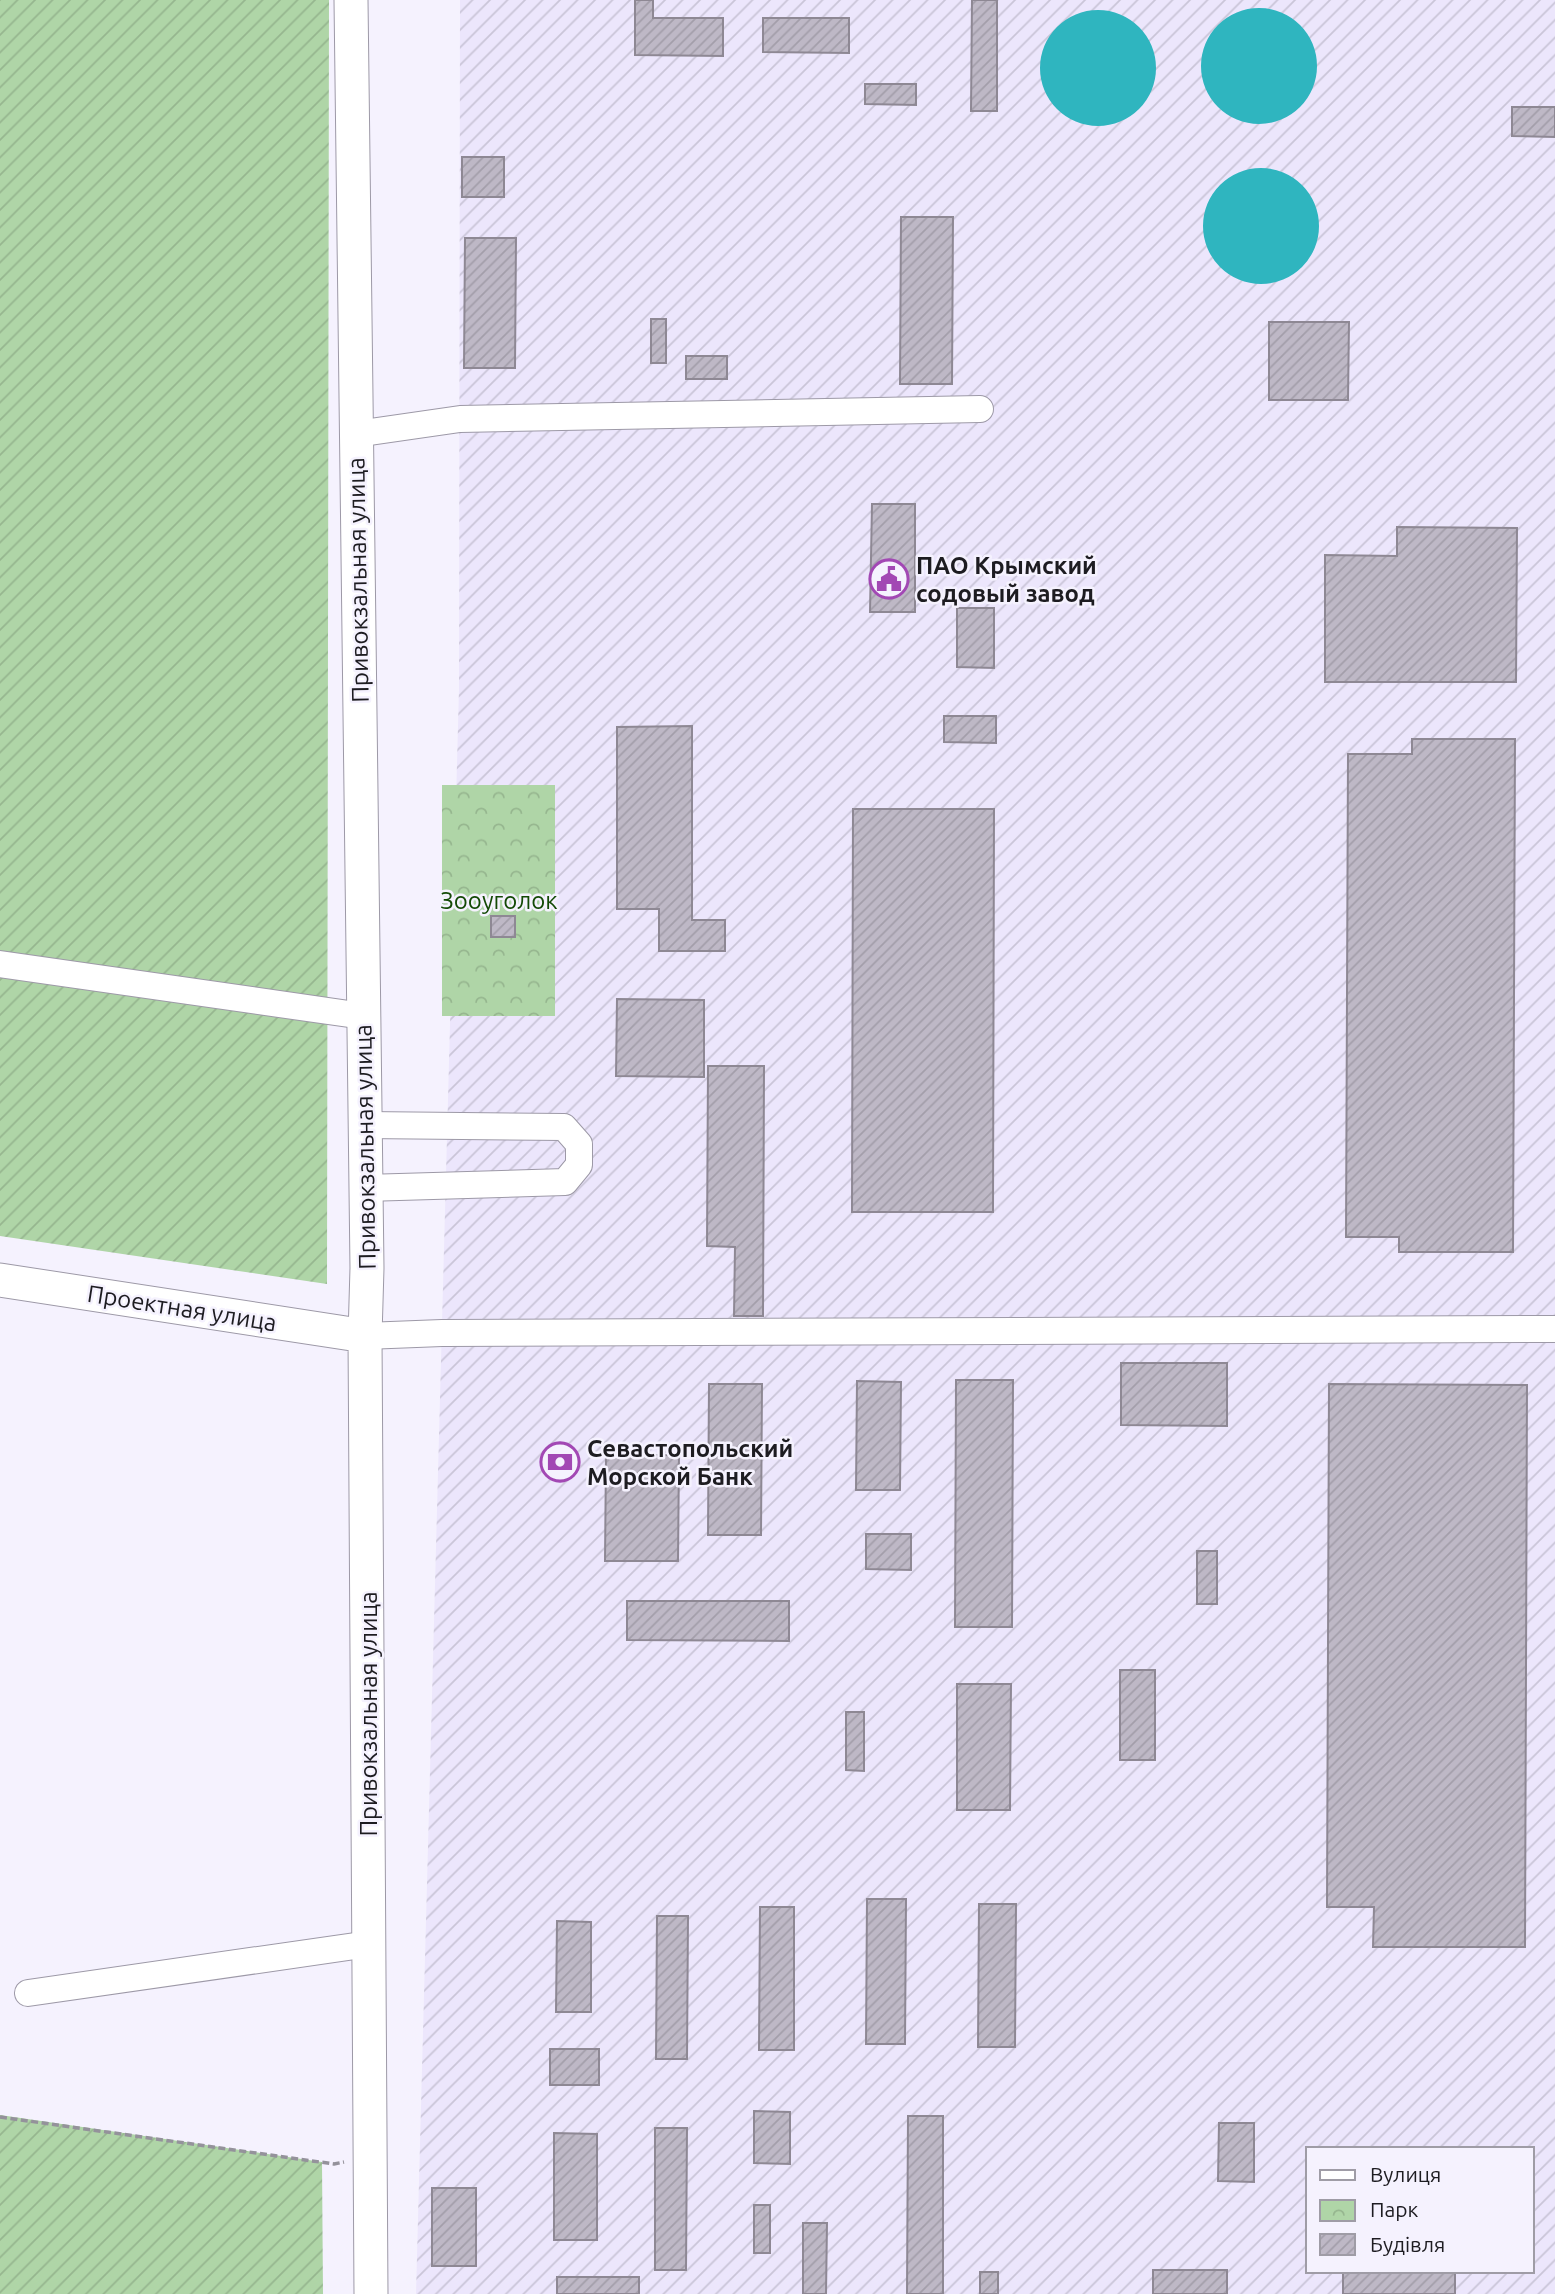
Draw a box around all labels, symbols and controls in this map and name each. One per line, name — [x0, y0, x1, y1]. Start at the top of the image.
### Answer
street label: Привокзальная улица — [342, 457, 374, 703]
place label: ПАО Крымский содовый завод — [916, 552, 1097, 607]
public building icon: ПАО Крымский содовый завод — [868, 558, 910, 600]
park label: Зооуголок — [440, 887, 558, 914]
street label: Привокзальная улица — [349, 1024, 381, 1270]
street label: Проектная улица — [85, 1280, 279, 1336]
place label: Севастопольский Морской Банк — [587, 1435, 793, 1490]
bank icon: Севастопольский Морской Банк — [539, 1441, 581, 1483]
street label: Привокзальная улица — [355, 1591, 382, 1837]
legend — [1306, 2147, 1534, 2273]
text: Вулиця — [1370, 2162, 1441, 2186]
text: Парк — [1370, 2197, 1419, 2221]
text: Будівля — [1370, 2232, 1445, 2256]

